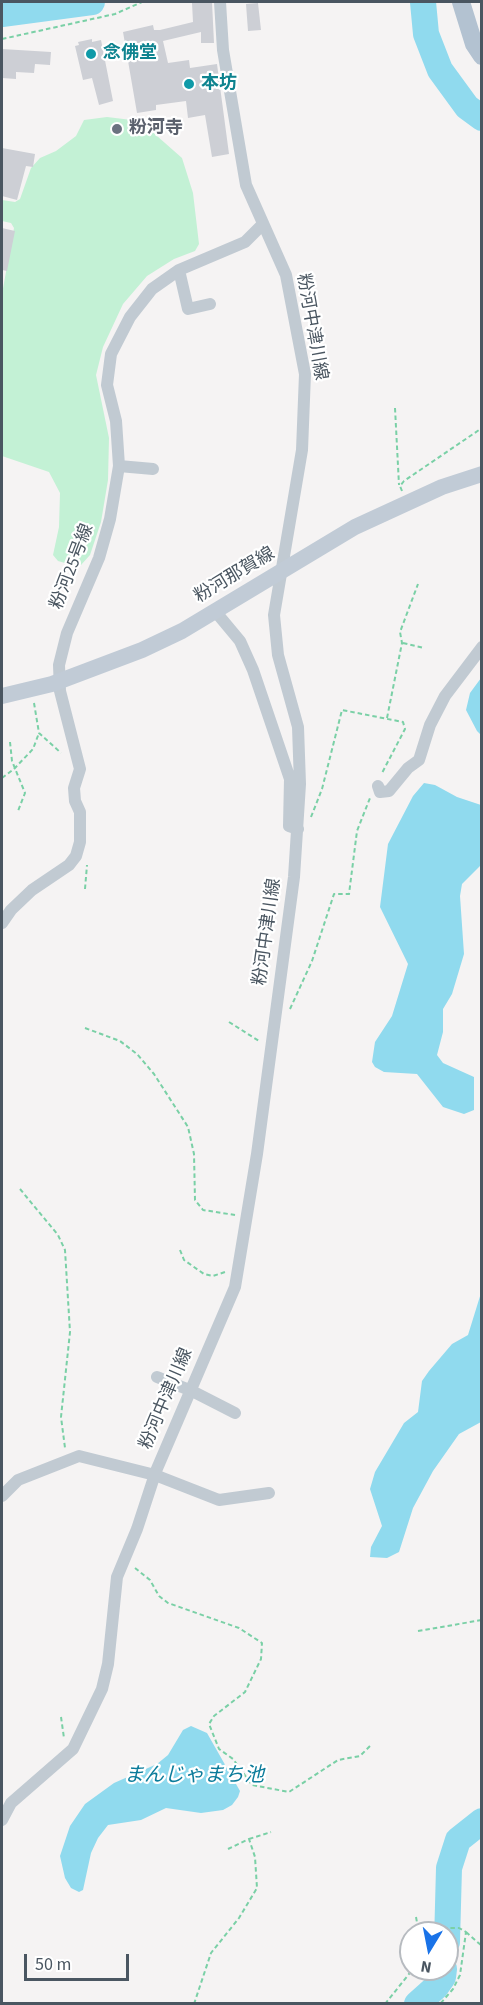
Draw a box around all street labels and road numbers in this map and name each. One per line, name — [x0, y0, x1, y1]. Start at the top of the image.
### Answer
street label: 粉河中津川線 — [291, 272, 331, 382]
street label: 粉河25号線 — [47, 521, 99, 613]
street label: 粉河那賀線 — [191, 544, 279, 608]
street label: 粉河中津川線 — [250, 877, 286, 987]
street label: 粉河中津川線 — [136, 1345, 198, 1453]

